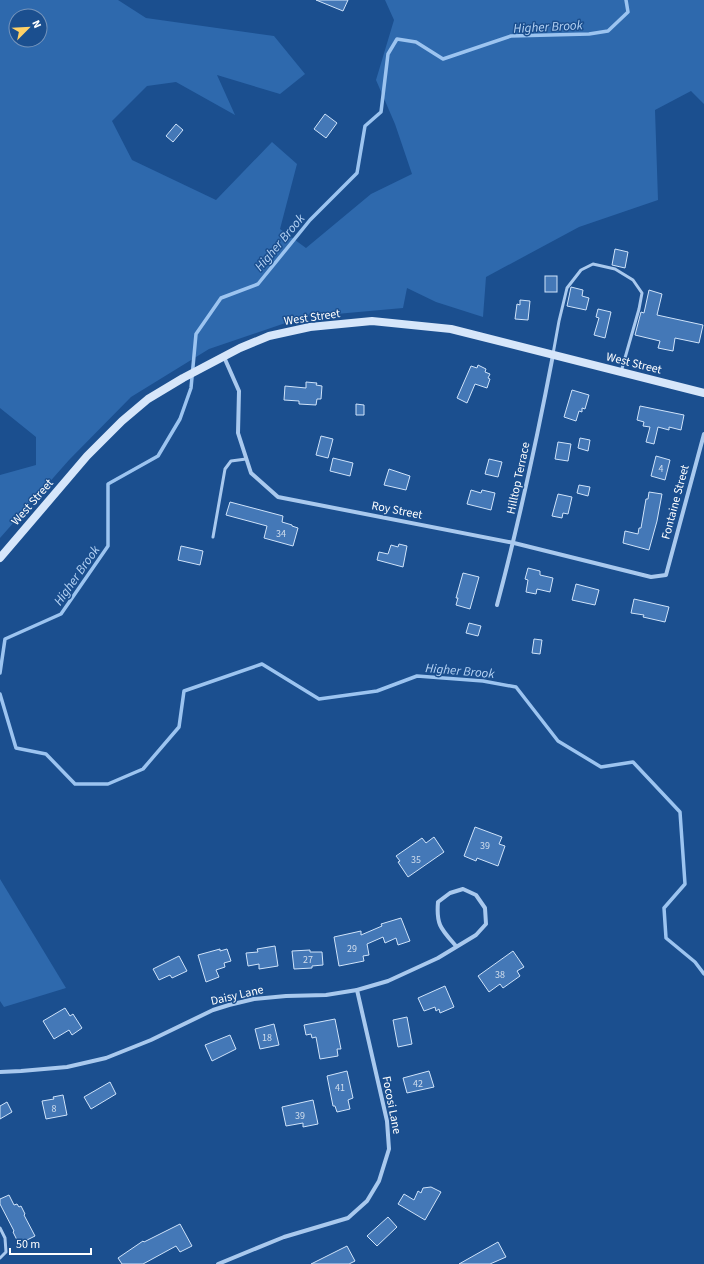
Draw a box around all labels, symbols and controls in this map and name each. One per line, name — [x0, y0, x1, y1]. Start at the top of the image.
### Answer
north arrow — [8, 8, 48, 48]
water label: Higher Brook — [513, 16, 584, 38]
text: N — [28, 18, 45, 31]
water label: Higher Brook — [251, 210, 309, 275]
street label: West Street — [283, 305, 341, 330]
street label: West Street — [604, 348, 663, 379]
street label: Hilltop Terrace — [503, 440, 534, 516]
house number: 4 — [659, 462, 664, 476]
street label: Fontaine Street — [657, 463, 694, 541]
street label: West Street — [7, 475, 57, 529]
street label: Roy Street — [370, 497, 424, 524]
house number: 34 — [276, 527, 286, 541]
water label: Higher Brook — [50, 541, 105, 609]
water label: Higher Brook — [425, 659, 496, 683]
house number: 39 — [480, 839, 490, 853]
house number: 35 — [411, 853, 421, 867]
house number: 29 — [347, 942, 357, 956]
house number: 27 — [303, 953, 313, 967]
house number: 38 — [495, 968, 505, 982]
street label: Daisy Lane — [209, 981, 265, 1010]
house number: 18 — [262, 1031, 272, 1045]
street label: Focosi Lane — [378, 1075, 405, 1136]
house number: 42 — [413, 1077, 423, 1091]
house number: 41 — [335, 1081, 345, 1095]
house number: 8 — [52, 1102, 57, 1116]
house number: 39 — [295, 1109, 305, 1123]
scale bar — [10, 1230, 91, 1256]
text: 50 m — [16, 1236, 40, 1253]

